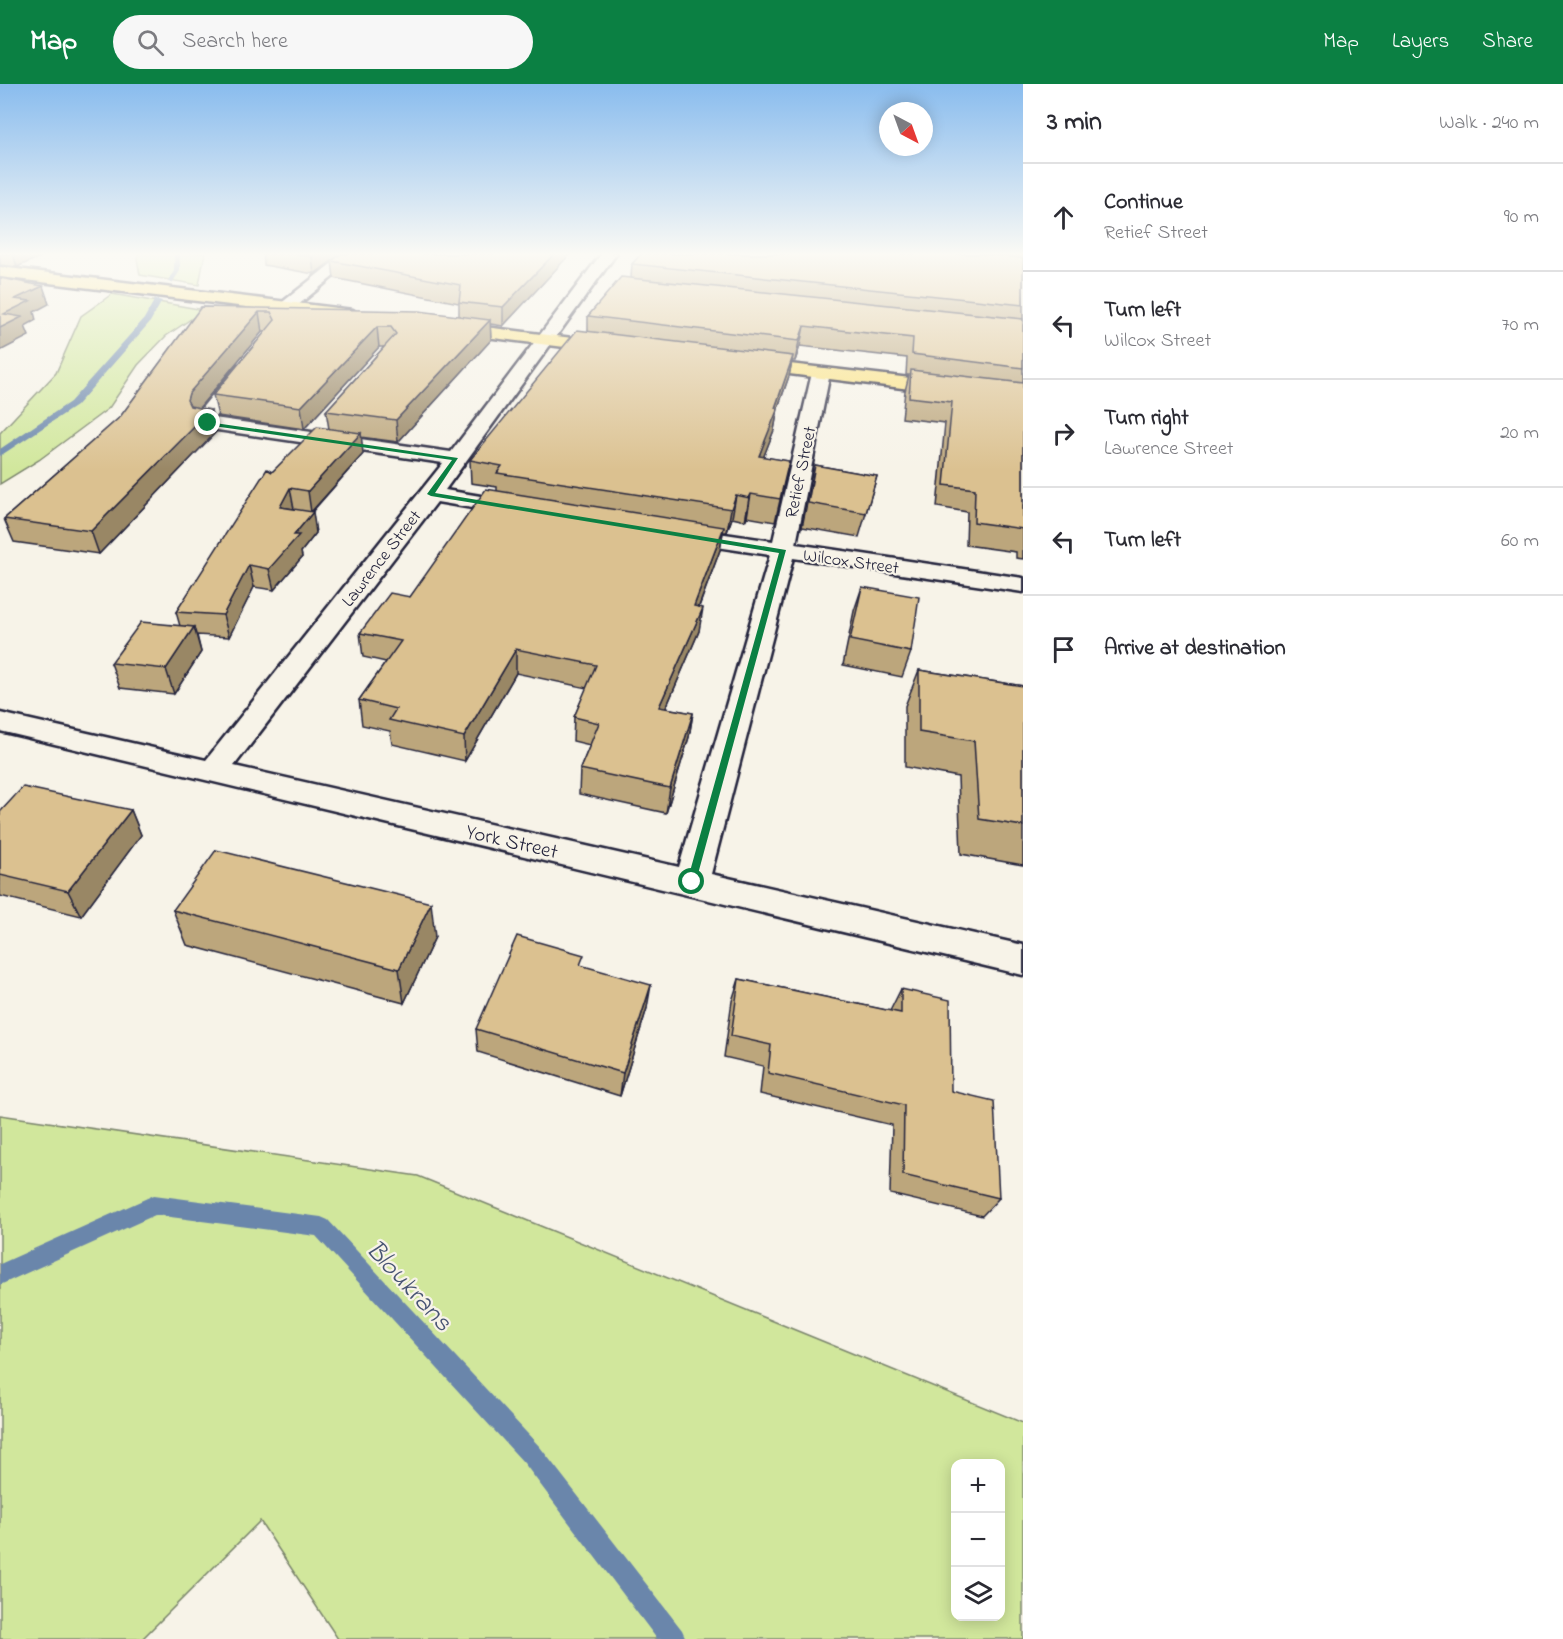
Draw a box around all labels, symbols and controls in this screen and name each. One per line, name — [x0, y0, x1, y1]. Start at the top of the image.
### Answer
search box — [113, 15, 533, 69]
text: Map — [30, 22, 77, 63]
icon: search — [134, 26, 167, 59]
text: Search here — [182, 26, 288, 58]
text: Map — [1323, 27, 1359, 57]
text: Layers — [1392, 27, 1449, 57]
text: Share — [1482, 27, 1533, 57]
north arrow — [879, 102, 933, 156]
text: 3 min — [1047, 104, 1102, 142]
text: Walk · 240 m — [1439, 109, 1539, 138]
text: Continue — [1104, 187, 1183, 219]
icon: ahead — [1047, 201, 1080, 234]
text: 90 m — [1504, 203, 1539, 232]
text: Retief Street — [1104, 219, 1208, 248]
text: Turn left — [1104, 295, 1181, 327]
icon: left — [1047, 309, 1080, 342]
text: 70 m — [1502, 311, 1539, 340]
text: Wilcox Street — [1104, 327, 1211, 356]
text: Turn right — [1104, 403, 1189, 435]
route end — [194, 409, 220, 435]
icon: right — [1047, 417, 1080, 450]
text: 20 m — [1500, 419, 1539, 448]
street label: Retief Street — [780, 424, 824, 521]
text: Lawrence Street — [1104, 435, 1234, 464]
street label: Lawrence Street — [336, 505, 429, 613]
icon: left — [1047, 525, 1080, 558]
text: Turn left — [1104, 525, 1181, 557]
text: 60 m — [1501, 527, 1539, 556]
street label: Wilcox Street — [801, 543, 900, 583]
icon: arrive — [1047, 633, 1080, 666]
text: Arrive at destination — [1104, 633, 1286, 665]
street label: York Street — [462, 818, 561, 868]
route start — [678, 868, 704, 894]
water label: Bloukrans — [356, 1232, 461, 1341]
map controls — [951, 1459, 1005, 1621]
button: + — [951, 1459, 1005, 1513]
button: − — [951, 1513, 1005, 1567]
button: layers — [951, 1567, 1005, 1621]

